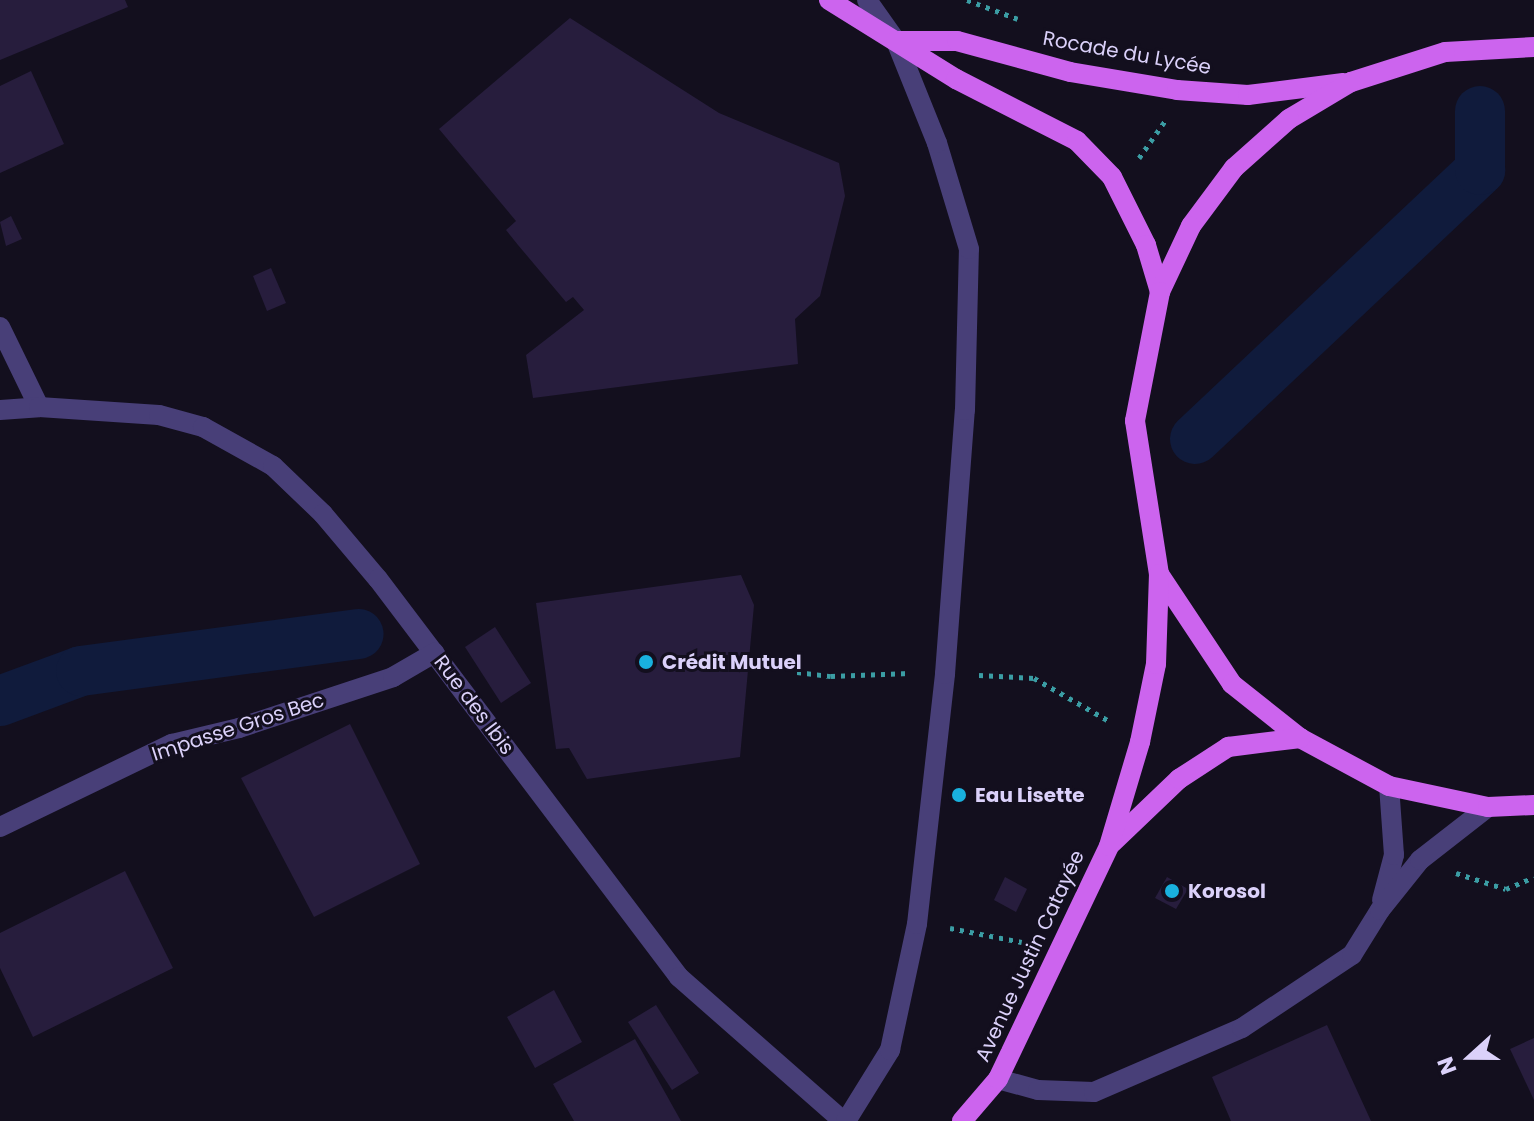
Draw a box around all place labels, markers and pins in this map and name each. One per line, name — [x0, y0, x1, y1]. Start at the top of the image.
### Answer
place label: Crédit Mutuel — [662, 650, 802, 674]
marker: Crédit Mutuel — [637, 653, 655, 671]
place label: Eau Lisette — [975, 783, 1085, 807]
marker: Eau Lisette — [950, 786, 968, 804]
place label: Korosol — [1188, 879, 1266, 903]
marker: Korosol — [1163, 882, 1181, 900]

